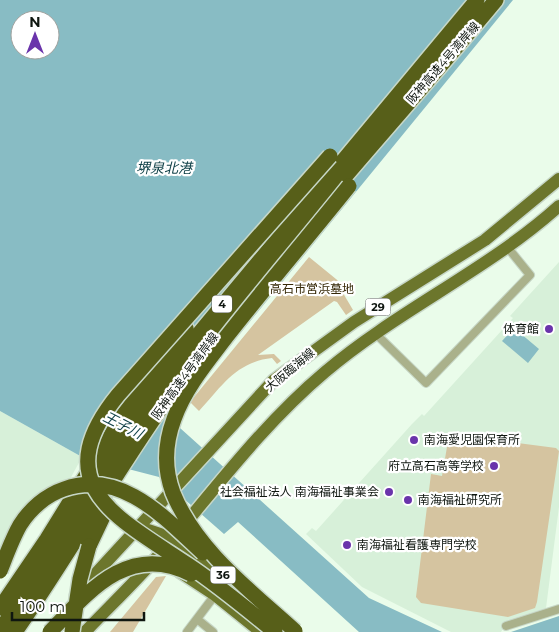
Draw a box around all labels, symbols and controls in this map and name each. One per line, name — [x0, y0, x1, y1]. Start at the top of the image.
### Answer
north arrow — [10, 10, 60, 60]
text: N — [29, 13, 41, 31]
street label: 阪神高速4号湾岸線 — [403, 19, 482, 107]
water label: 堺泉北港 — [136, 159, 194, 177]
park label: 高石市営浜墓地 — [270, 281, 354, 296]
road number: 4 — [212, 296, 232, 312]
road number: 29 — [366, 298, 390, 316]
place label: 体育館 — [503, 321, 539, 336]
marker: 体育館 — [543, 323, 555, 335]
street label: 阪神高速4号湾岸線 — [148, 329, 221, 422]
street label: 大阪臨海線 — [262, 345, 317, 395]
water label: 王子川 — [100, 407, 148, 443]
place label: 南海愛児園保育所 — [424, 432, 520, 447]
marker: 南海愛児園保育所 — [408, 434, 420, 446]
place label: 府立高石高等学校 — [388, 458, 484, 473]
marker: 府立高石高等学校 — [488, 460, 500, 472]
place label: 社会福祉法人 南海福祉事業会 — [220, 484, 379, 499]
marker: 社会福祉法人 南海福祉事業会 — [383, 486, 395, 498]
place label: 南海福祉研究所 — [418, 492, 502, 507]
marker: 南海福祉研究所 — [402, 494, 414, 506]
place label: 南海福祉看護専門学校 — [357, 537, 477, 552]
marker: 南海福祉看護専門学校 — [341, 539, 353, 551]
road number: 36 — [210, 566, 236, 584]
scale bar — [12, 590, 145, 622]
text: 100 m — [20, 597, 65, 616]

